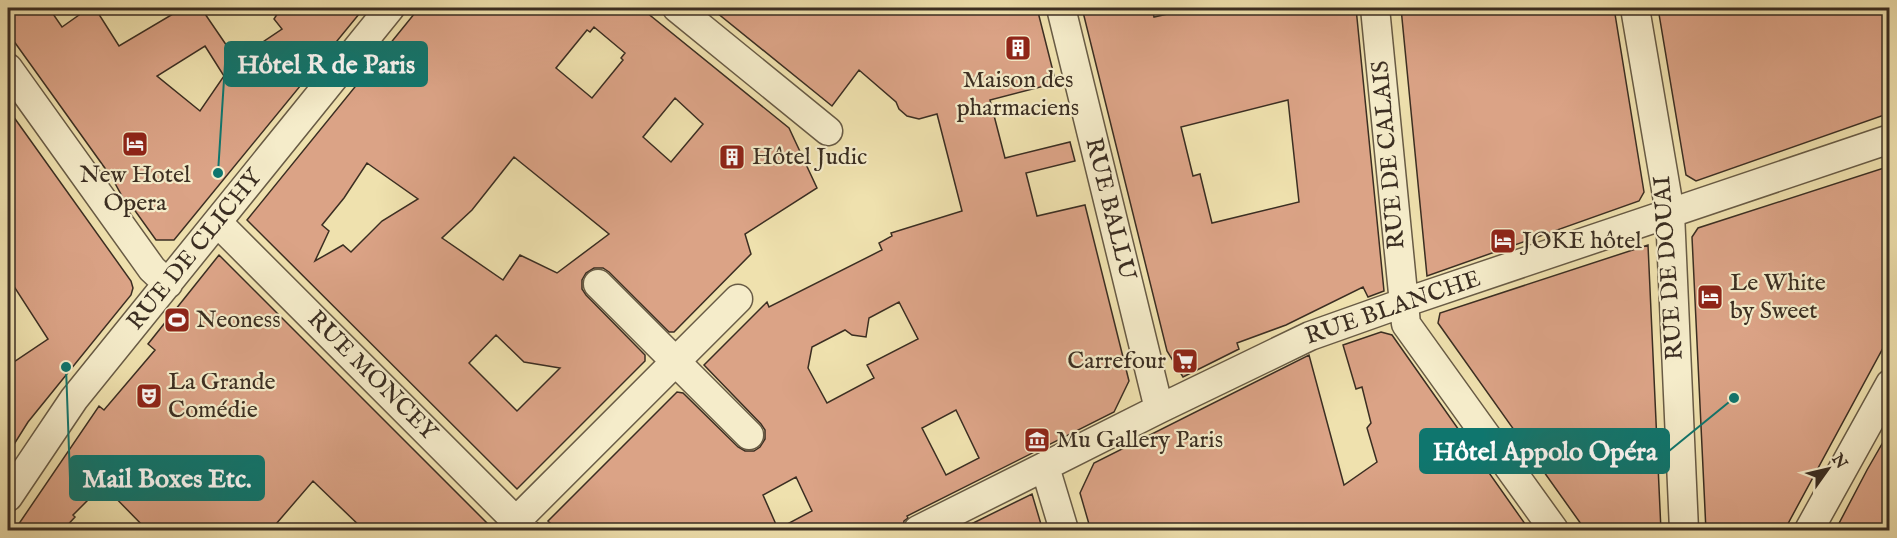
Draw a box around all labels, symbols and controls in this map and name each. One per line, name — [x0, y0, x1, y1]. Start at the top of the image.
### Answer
building icon: Maison des pharmaciens — [1003, 33, 1033, 63]
callout: Hôtel R de Paris — [225, 42, 427, 86]
text: Hôtel R de Paris — [237, 49, 415, 82]
street label: RUE DE CALAIS — [1365, 59, 1413, 251]
place label: Maison des pharmaciens — [957, 65, 1079, 124]
hotel icon: New Hotel Opera — [120, 129, 150, 159]
street label: RUE BALLU — [1077, 135, 1143, 284]
building icon: Hôtel Judic — [717, 142, 747, 172]
place label: Hôtel Judic — [752, 142, 867, 173]
place label: New Hotel Opera — [79, 160, 191, 219]
street label: RUE DE CLICHY — [120, 162, 271, 337]
street label: RUE DE DOUAI — [1647, 175, 1691, 361]
hotel icon: JOKE hôtel — [1488, 226, 1518, 256]
place label: JOKE hôtel — [1519, 226, 1642, 257]
street label: RUE BLANCHE — [1301, 263, 1485, 353]
place label: Le White by Sweet — [1730, 268, 1826, 327]
hotel icon: Le White by Sweet — [1695, 282, 1725, 312]
street label: RUE MONCEY — [300, 304, 445, 449]
sports icon: Neoness — [162, 305, 192, 335]
place label: Neoness — [196, 305, 281, 336]
place label: Carrefour — [1067, 346, 1166, 377]
supermarket icon: Carrefour — [1170, 346, 1200, 376]
place label: La Grande Comédie — [168, 367, 276, 426]
theatre icon: La Grande Comédie — [134, 381, 164, 411]
museum icon: Mu Gallery Paris — [1022, 425, 1052, 455]
place label: Mu Gallery Paris — [1056, 425, 1223, 456]
callout: Hôtel Appolo Opéra — [1420, 429, 1669, 473]
text: Hôtel Appolo Opéra — [1433, 436, 1658, 469]
north arrow — [1798, 439, 1858, 499]
text: N — [1826, 450, 1851, 473]
callout: Mail Boxes Etc. — [70, 456, 264, 500]
text: Mail Boxes Etc. — [82, 463, 252, 496]

